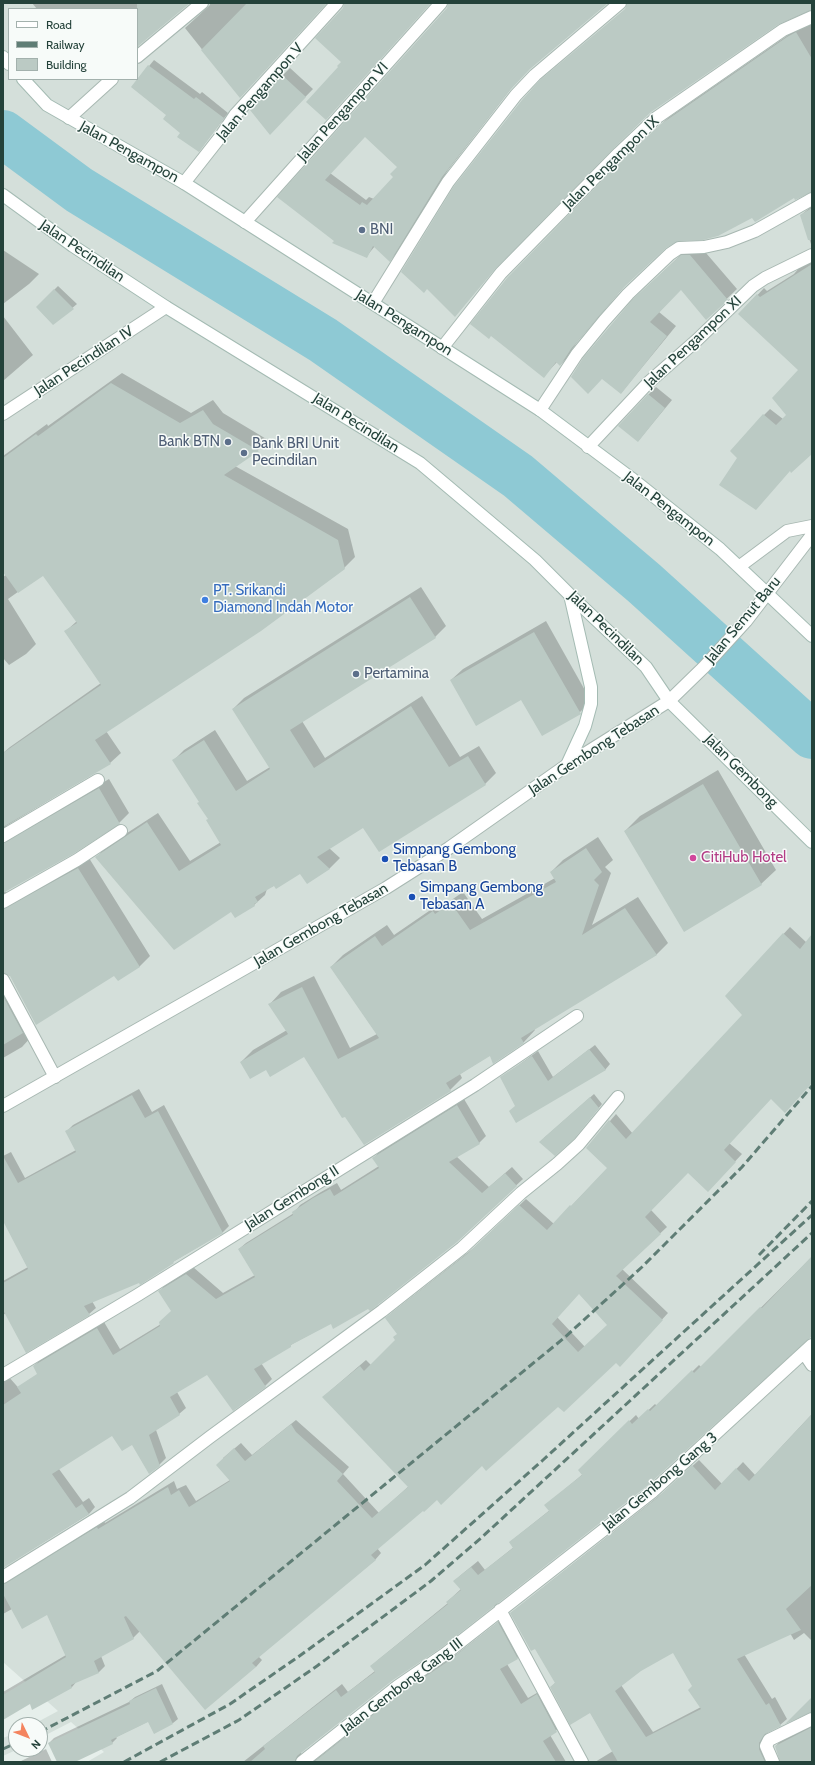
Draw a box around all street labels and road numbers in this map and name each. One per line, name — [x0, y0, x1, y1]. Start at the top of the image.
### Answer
street label: Jalan Pengampon V — [213, 40, 307, 144]
street label: Jalan Pengampon VI — [294, 59, 392, 165]
street label: Jalan Pengampon IX — [559, 113, 663, 213]
street label: Jalan Pengampon — [76, 117, 182, 187]
street label: Jalan Pecindilan — [36, 216, 128, 286]
street label: Jalan Pengampon — [352, 286, 456, 360]
street label: Jalan Pengampon XI — [641, 292, 745, 392]
street label: Jalan Pecindilan IV — [31, 322, 137, 400]
street label: Jalan Pecindilan — [309, 389, 403, 457]
street label: Jalan Pengampon — [620, 468, 718, 550]
street label: Jalan Semut Baru — [701, 573, 785, 667]
street label: Jalan Pecindilan — [564, 587, 648, 669]
street label: Jalan Gembong Tebasan — [525, 701, 663, 799]
street label: Jalan Gembong — [700, 730, 782, 812]
street label: Jalan Gembong Tebasan — [251, 879, 391, 971]
street label: Jalan Gembong II — [242, 1162, 342, 1234]
street label: Jalan Gembong Gang 3 — [599, 1429, 721, 1535]
street label: Jalan Gembong Gang III — [337, 1634, 467, 1738]

